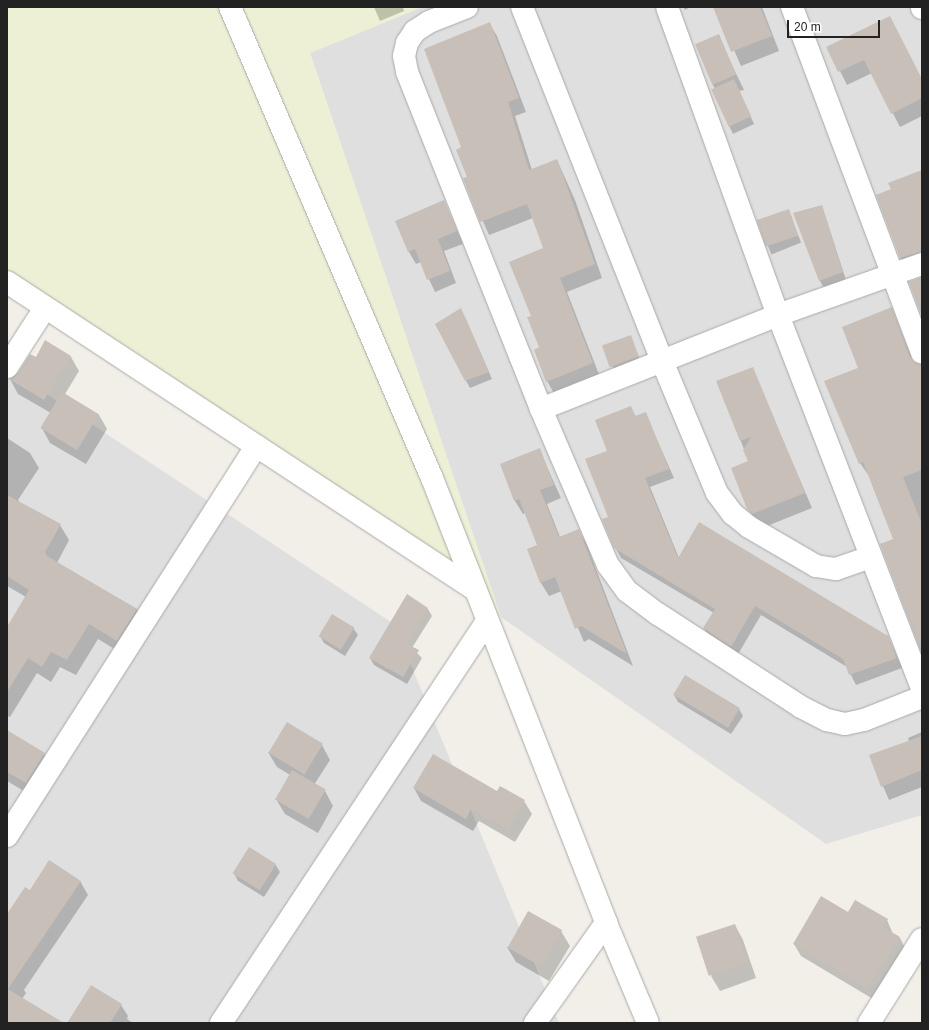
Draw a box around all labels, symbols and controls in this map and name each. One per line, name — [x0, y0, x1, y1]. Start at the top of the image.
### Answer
scale bar — [789, 12, 882, 38]
text: 20 m — [794, 20, 821, 34]

